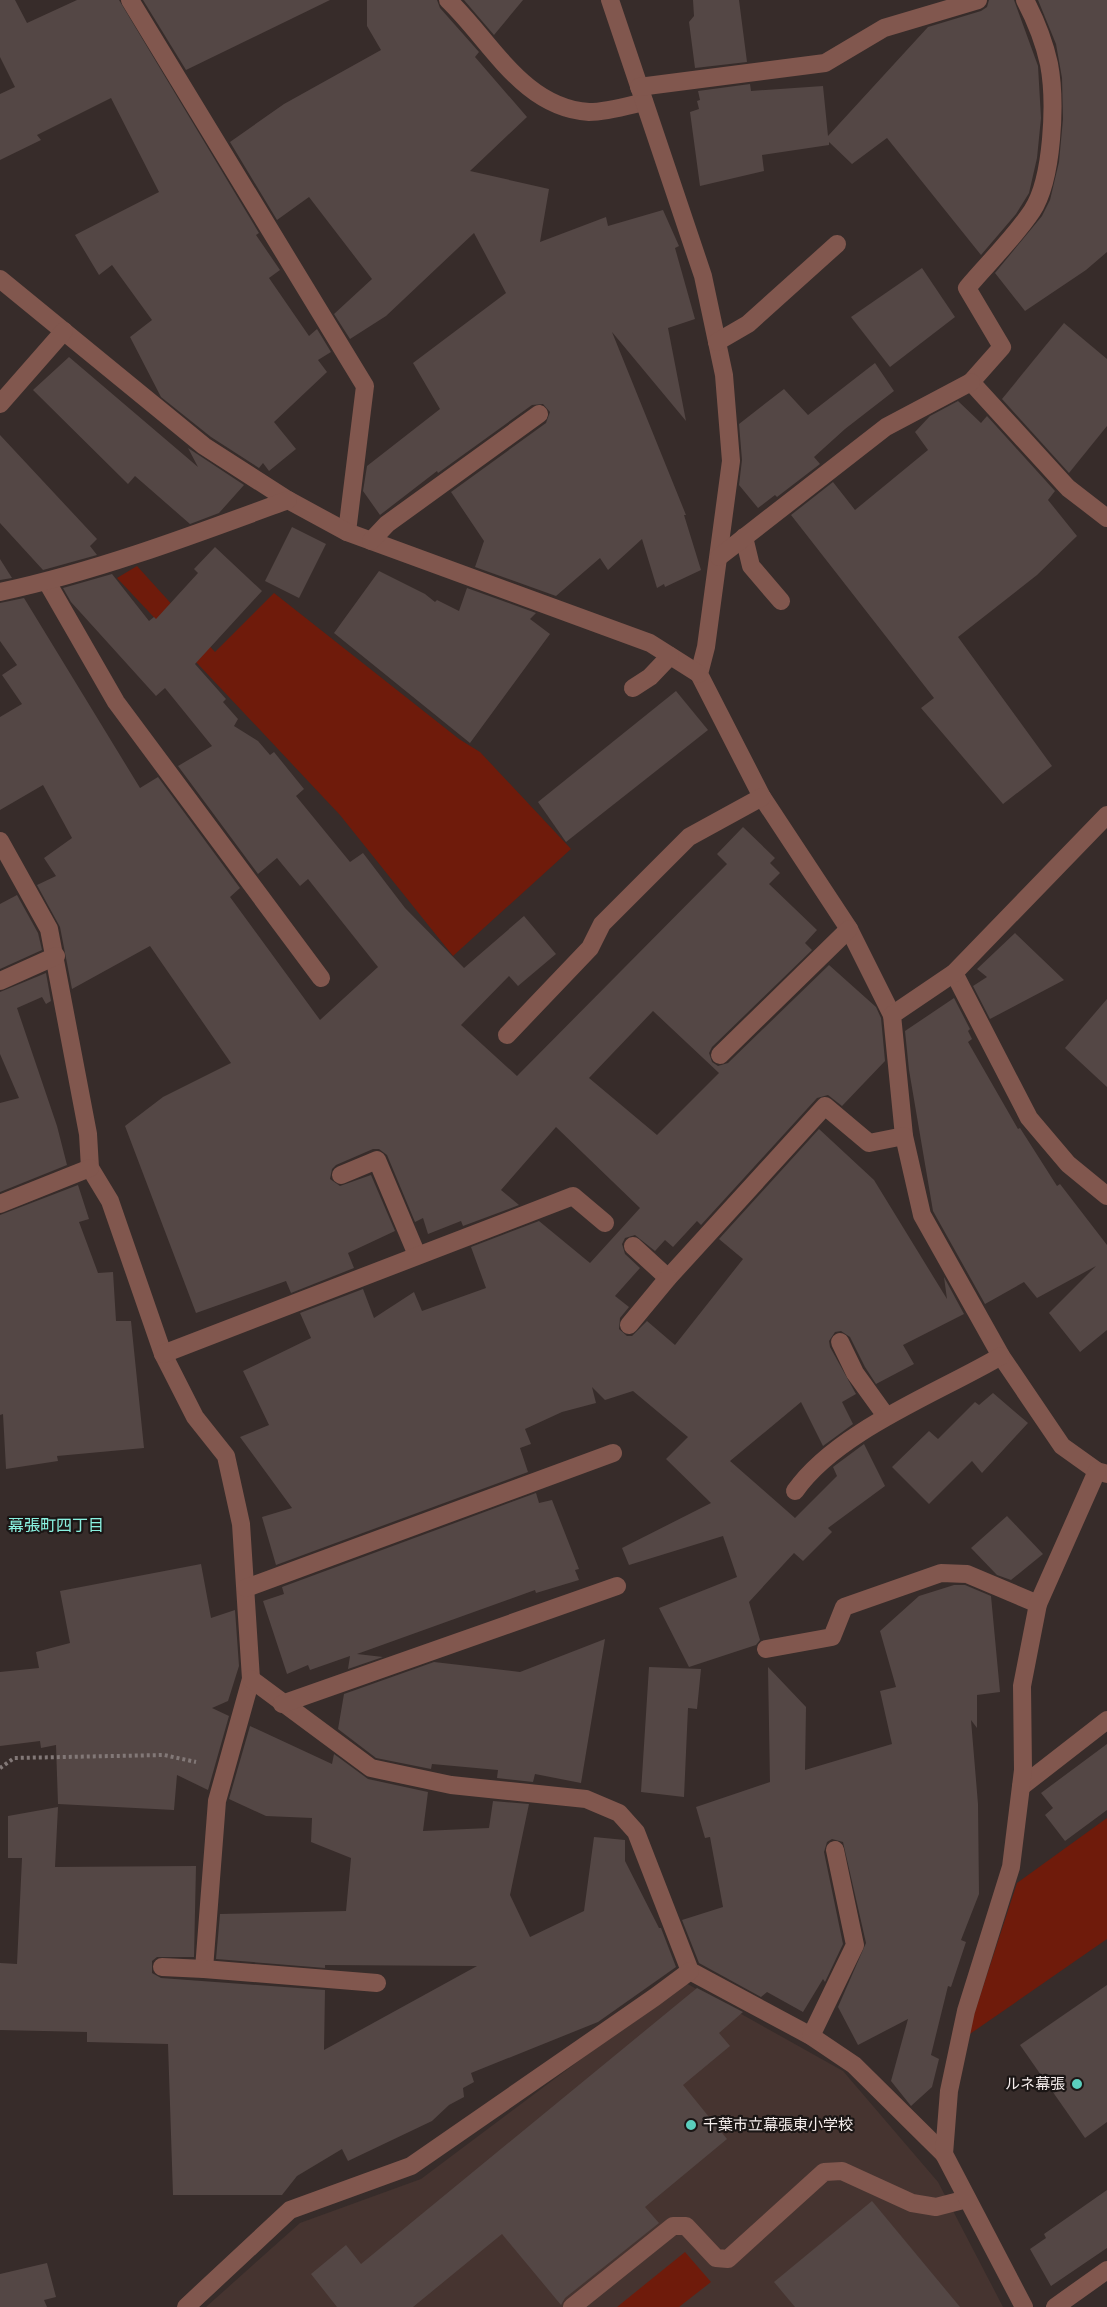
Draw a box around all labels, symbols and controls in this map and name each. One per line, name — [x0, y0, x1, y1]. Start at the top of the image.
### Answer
district label: 幕張町四丁目 — [8, 1515, 104, 1536]
place label: ルネ幕張 — [1005, 2074, 1065, 2094]
marker: ルネ幕張 — [1070, 2077, 1084, 2091]
place label: 千葉市立幕張東小学校 — [703, 2115, 853, 2135]
marker: 千葉市立幕張東小学校 — [684, 2118, 698, 2132]

